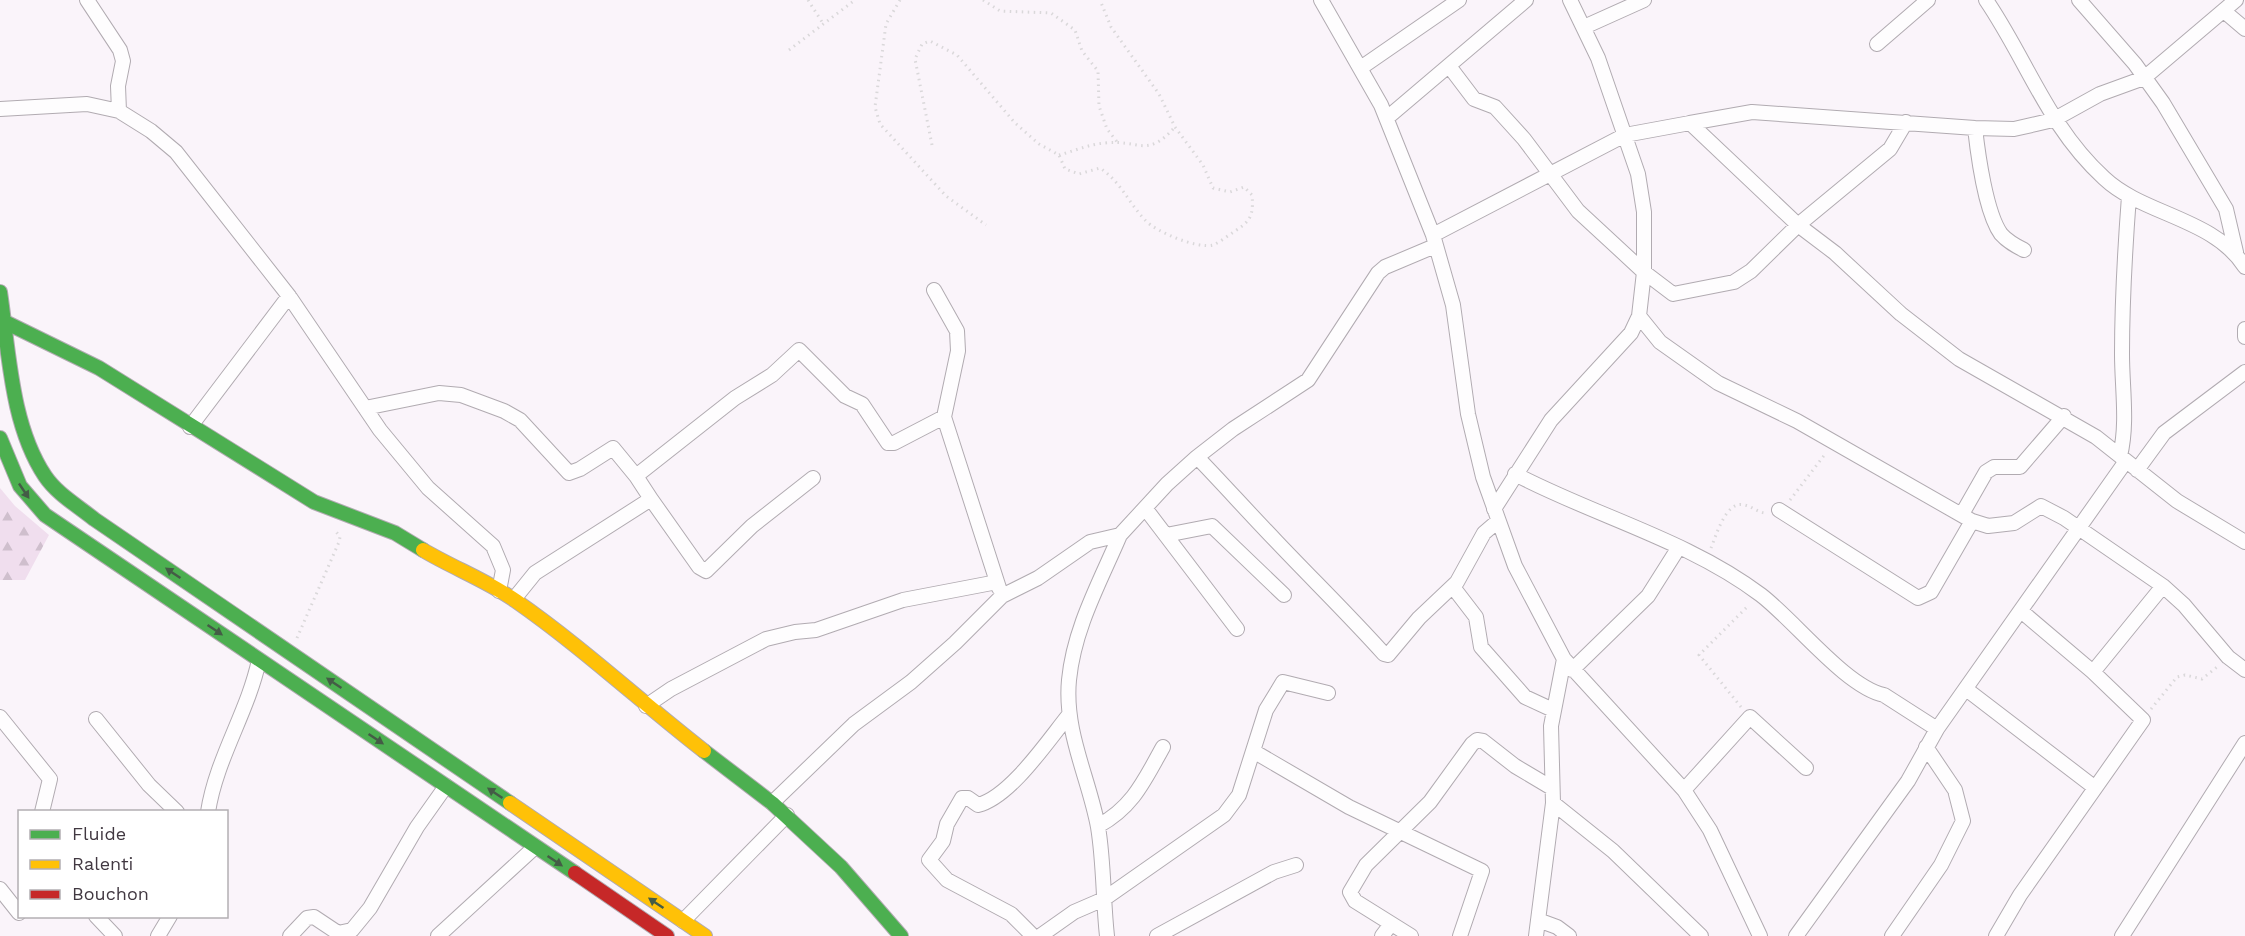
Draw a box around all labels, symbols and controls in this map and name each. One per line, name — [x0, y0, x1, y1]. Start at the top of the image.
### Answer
one-way arrow — [18, 483, 30, 499]
one-way arrow — [166, 567, 182, 579]
one-way arrow — [206, 625, 223, 636]
one-way arrow — [326, 678, 342, 689]
one-way arrow — [368, 733, 384, 745]
one-way arrow — [487, 788, 503, 799]
legend — [18, 810, 228, 918]
text: Fluide — [72, 823, 126, 844]
text: Ralenti — [72, 853, 133, 874]
one-way arrow — [547, 855, 563, 866]
text: Bouchon — [72, 883, 149, 904]
one-way arrow — [649, 897, 665, 909]

